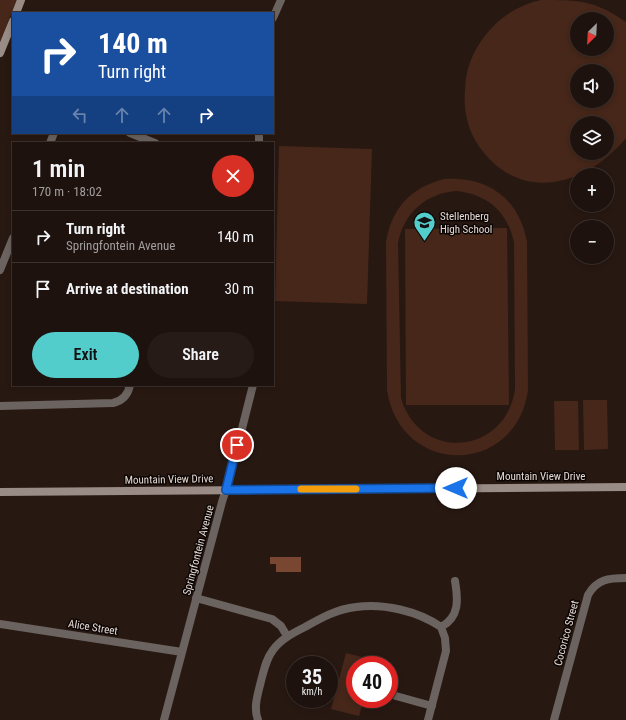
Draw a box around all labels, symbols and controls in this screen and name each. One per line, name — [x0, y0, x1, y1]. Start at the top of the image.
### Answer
north arrow — [570, 12, 614, 56]
map controls — [570, 12, 614, 264]
text: 140 m — [98, 27, 168, 60]
icon: right — [32, 28, 84, 80]
text: Turn right — [98, 61, 166, 82]
button: sound — [570, 64, 614, 108]
icon: left — [69, 104, 91, 126]
icon: ahead — [111, 104, 133, 126]
icon: ahead — [153, 104, 175, 126]
icon: right — [195, 104, 217, 126]
button: layers — [570, 116, 614, 160]
text: 1 min — [32, 155, 85, 183]
button: close — [212, 155, 254, 197]
button: + — [570, 168, 614, 212]
text: 170 m · 18:02 — [32, 184, 102, 199]
school or university icon: Stellenberg High School — [412, 209, 438, 242]
place label: Stellenberg High School — [440, 210, 492, 236]
text: Turn right — [66, 220, 125, 238]
button: − — [570, 220, 614, 264]
icon: right — [32, 226, 54, 248]
text: 140 m — [217, 228, 254, 246]
text: Springfontein Avenue — [66, 238, 175, 253]
icon: arrive — [32, 278, 54, 300]
text: Arrive at destination — [66, 280, 189, 298]
text: 30 m — [224, 280, 254, 298]
button: Exit — [32, 332, 139, 378]
button: Share — [147, 332, 254, 378]
pin — [220, 428, 254, 462]
icon: arrive — [226, 434, 248, 456]
position arrow — [435, 467, 477, 509]
street label: Mountain View Drive — [497, 470, 585, 483]
street label: Mountain View Drive — [124, 472, 214, 487]
street label: Springfontein Avenue — [180, 504, 217, 597]
street label: Cocorico Street — [552, 599, 581, 667]
street label: Alice Street — [67, 617, 119, 638]
speed limit sign: 40 — [346, 656, 398, 708]
text: 35 — [302, 665, 322, 689]
text: km/h — [302, 686, 322, 697]

